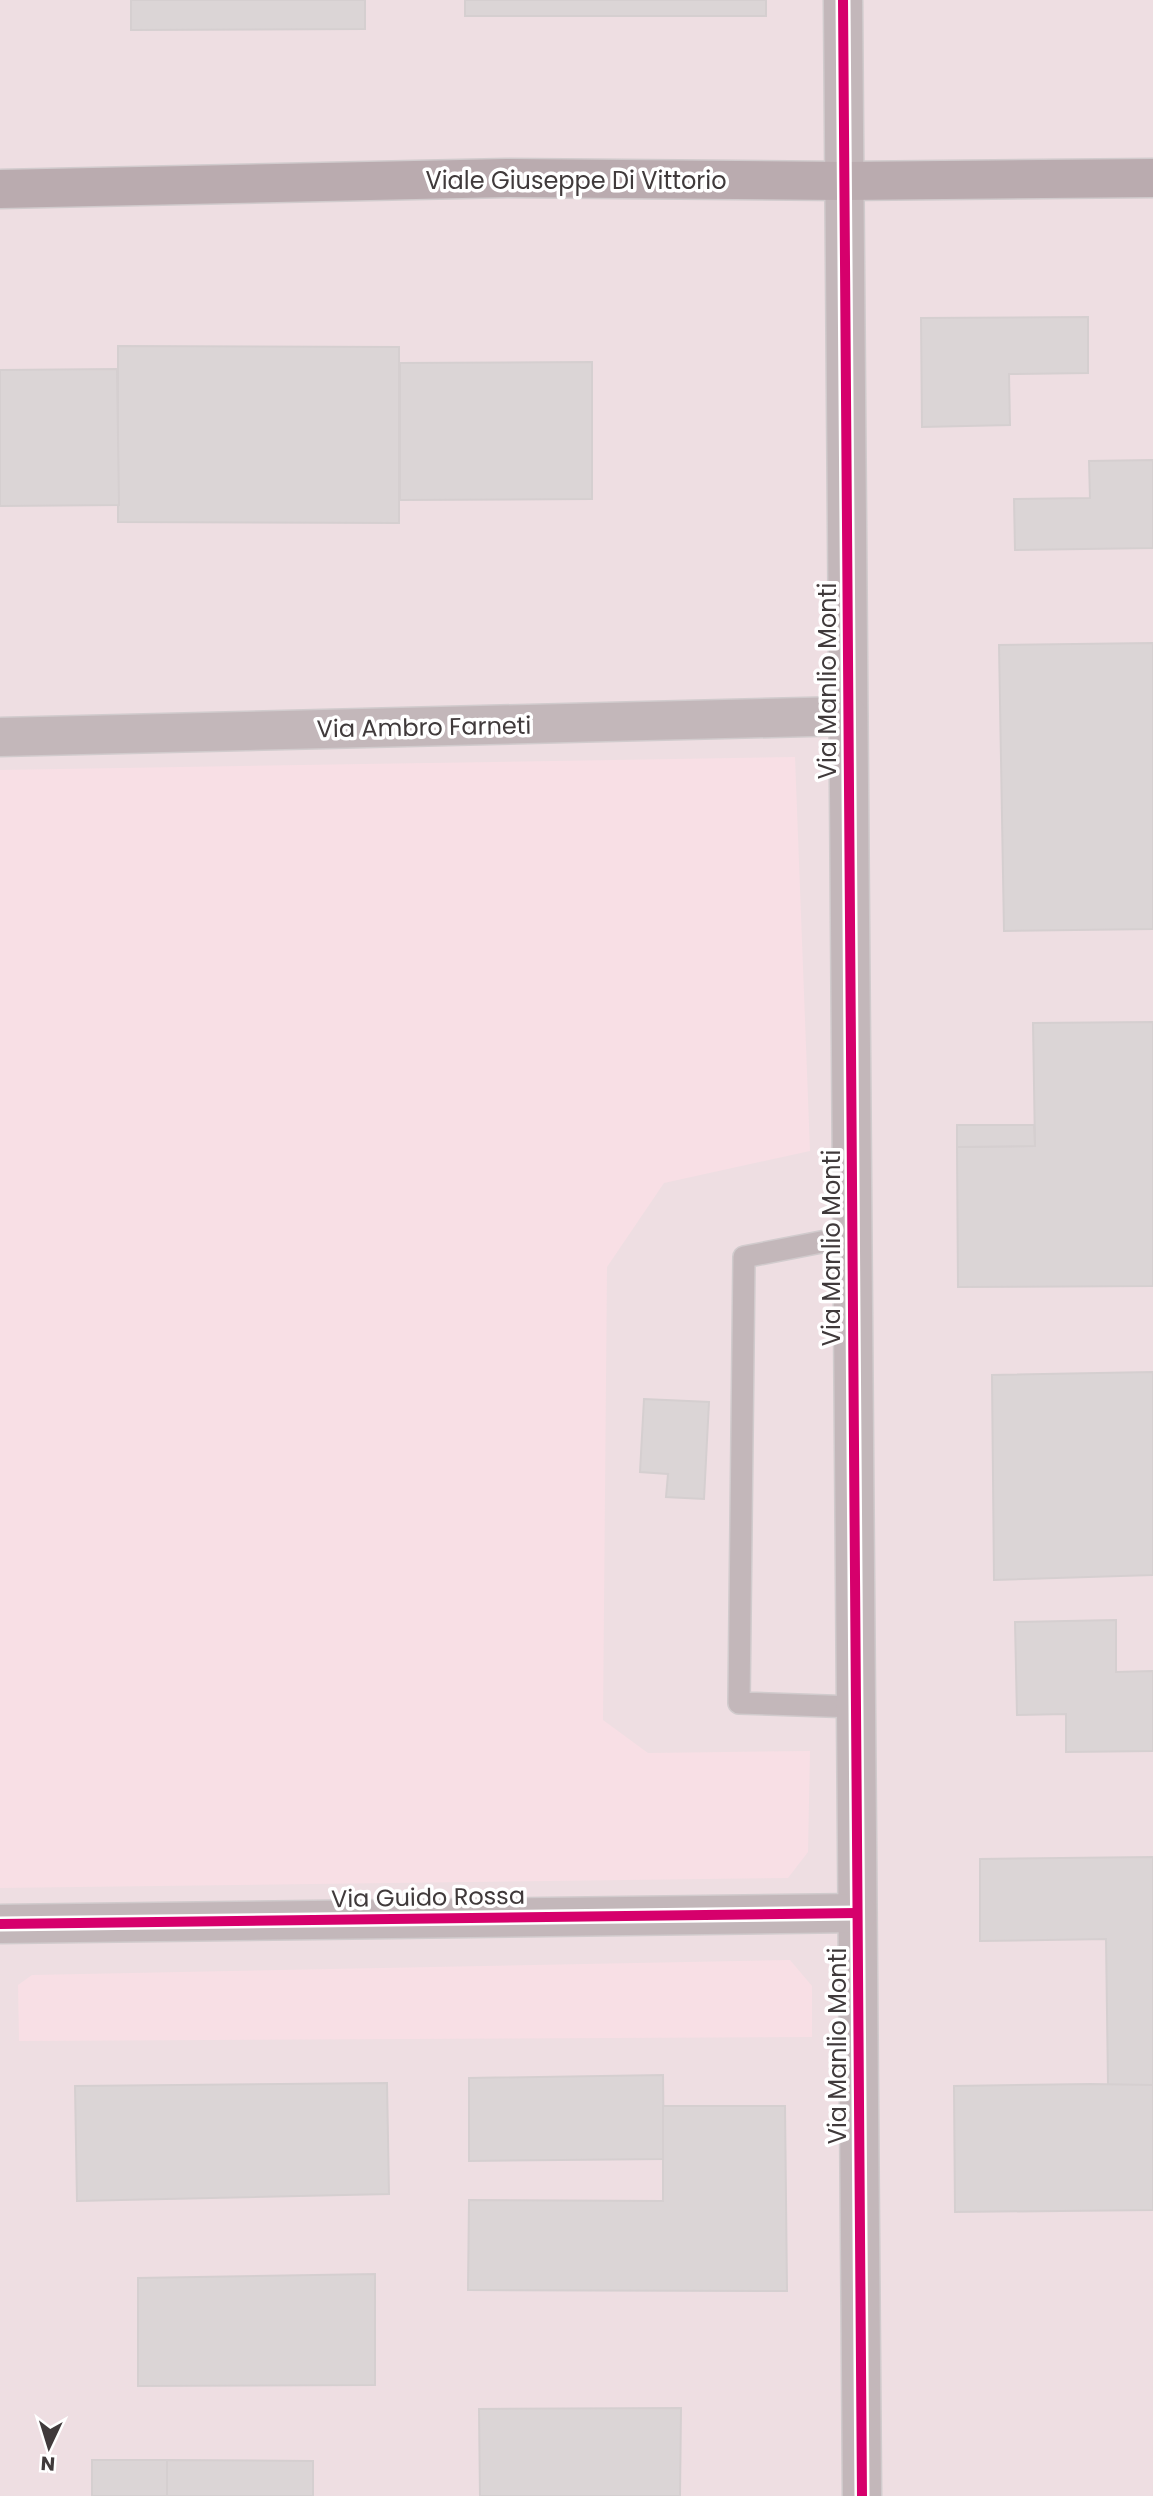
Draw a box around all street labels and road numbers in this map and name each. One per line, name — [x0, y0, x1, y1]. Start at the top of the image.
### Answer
street label: Viale Giuseppe Di Vittorio — [425, 164, 727, 197]
street label: Via Manlio Monti — [811, 583, 844, 779]
street label: Via Ambro Farneti — [316, 709, 532, 745]
street label: Via Manlio Monti — [815, 1150, 848, 1346]
street label: Via Guido Rossa — [331, 1879, 525, 1915]
street label: Via Manlio Monti — [821, 1948, 854, 2144]

